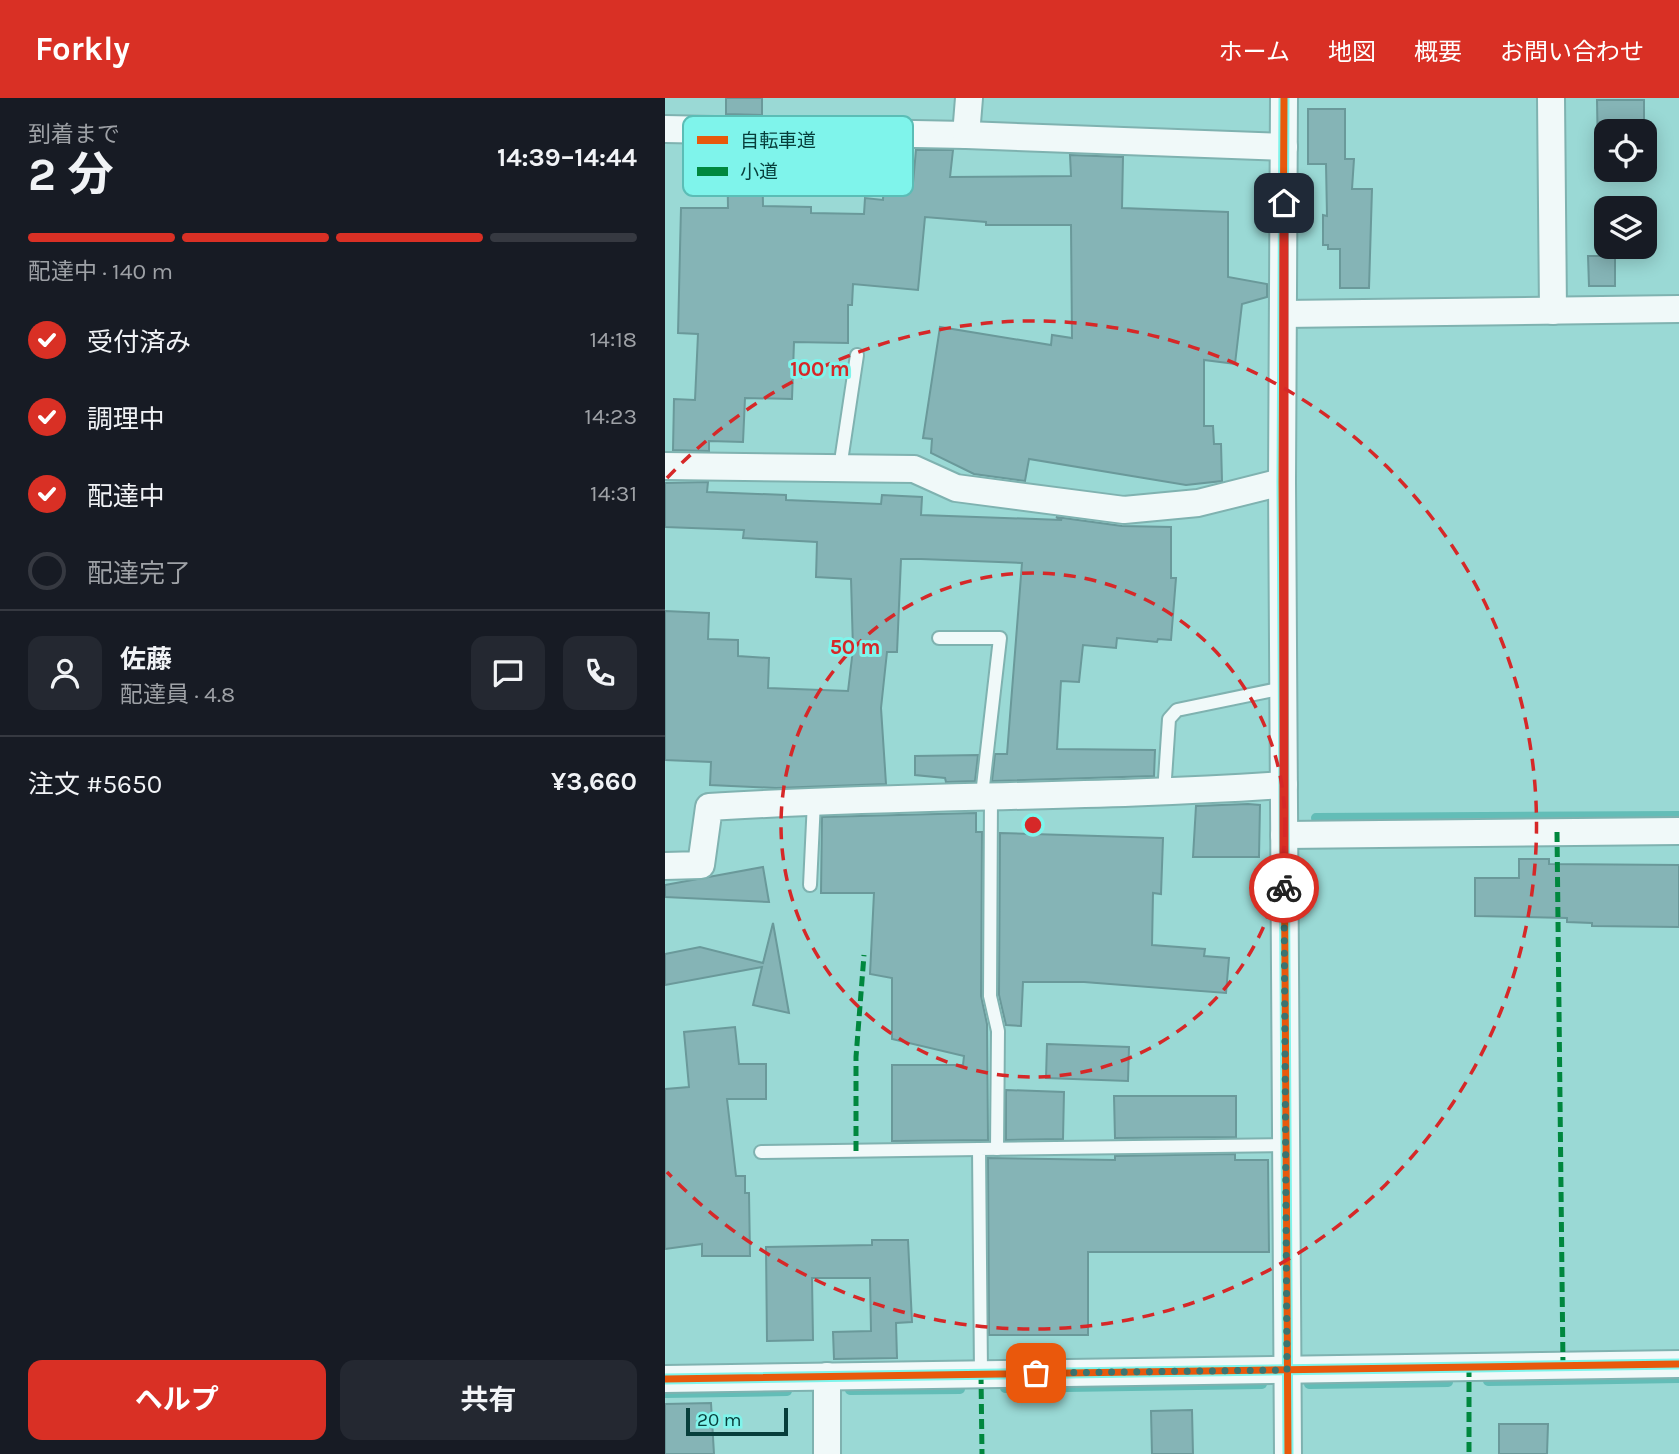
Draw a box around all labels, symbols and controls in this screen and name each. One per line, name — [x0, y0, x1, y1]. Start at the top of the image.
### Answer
text: Forkly — [35, 30, 130, 68]
text: ホーム — [1219, 38, 1290, 66]
text: 地図 — [1328, 38, 1376, 66]
text: 概要 — [1414, 38, 1462, 66]
text: お問い合わせ — [1500, 38, 1644, 66]
legend — [683, 116, 913, 196]
map controls — [1594, 119, 1657, 259]
button: locate — [1594, 119, 1657, 182]
text: 到着まで — [28, 121, 120, 148]
text: 自転車道 — [740, 130, 816, 152]
text: 14:39–14:44 — [497, 142, 637, 173]
text: 2 分 — [28, 148, 113, 202]
text: 小道 — [740, 161, 778, 183]
pin — [1254, 173, 1314, 233]
icon: home — [1265, 184, 1303, 222]
button: layers — [1594, 196, 1657, 259]
text: 配達中 · 140 m — [28, 258, 173, 285]
icon: check — [28, 321, 66, 359]
text: 14:18 — [590, 326, 637, 353]
text: 受付済み — [87, 327, 191, 358]
text: 100 m — [790, 357, 850, 381]
icon: check — [28, 398, 66, 436]
text: 14:23 — [584, 403, 637, 430]
text: 調理中 — [87, 404, 165, 435]
icon: check — [28, 475, 66, 513]
text: 14:31 — [590, 480, 637, 507]
text: 配達中 — [87, 481, 165, 512]
text: 配達完了 — [87, 558, 191, 589]
text: 50 m — [830, 635, 880, 659]
button: person — [28, 636, 102, 710]
button: chat — [471, 636, 545, 710]
button: phone — [563, 636, 637, 710]
text: 佐藤 — [120, 644, 172, 675]
text: 配達員 · 4.8 — [120, 681, 235, 708]
text: ¥3,660 — [551, 766, 637, 797]
text: 注文 #5650 — [28, 769, 162, 800]
centre of rings — [1021, 813, 1045, 837]
courier — [1249, 853, 1319, 923]
icon: bike — [1265, 869, 1303, 907]
pin — [1006, 1343, 1066, 1403]
icon: bag — [1017, 1354, 1055, 1392]
button: ヘルプ — [28, 1360, 326, 1440]
button: 共有 — [340, 1360, 637, 1440]
scale bar — [686, 1405, 787, 1437]
text: 20 m — [697, 1409, 742, 1431]

